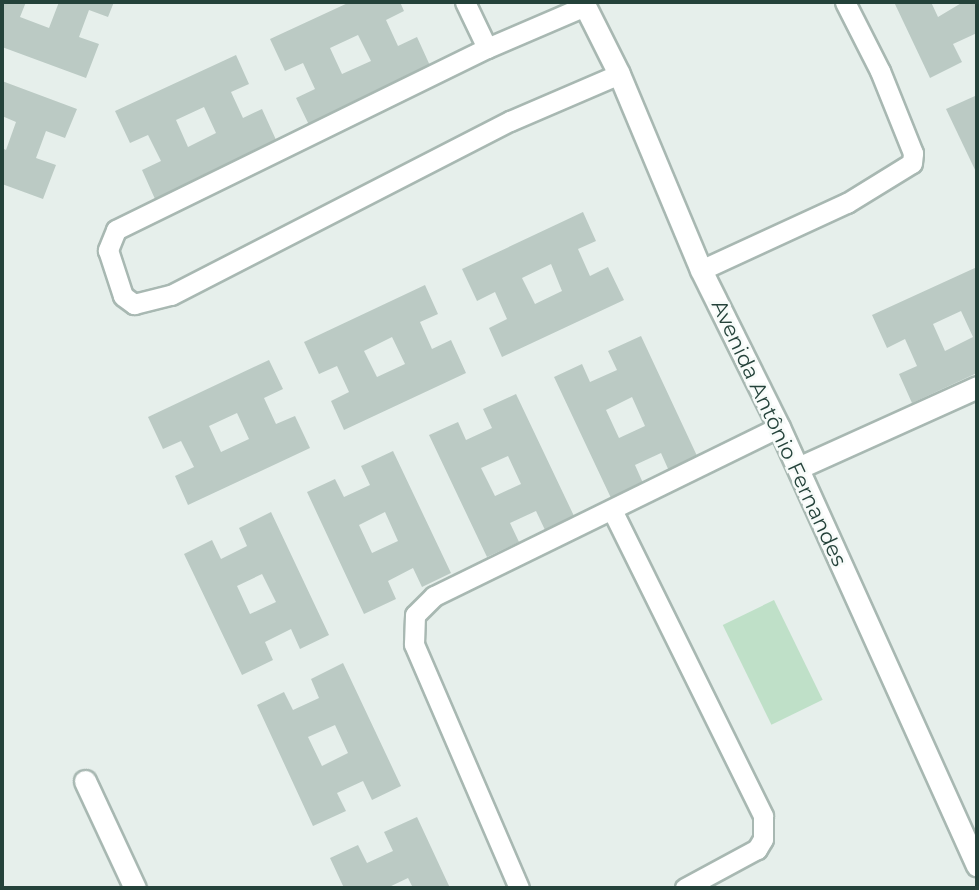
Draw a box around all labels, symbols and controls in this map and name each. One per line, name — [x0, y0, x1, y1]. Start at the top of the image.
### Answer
street label: Avenida Antônio Fernandes — [706, 296, 852, 570]

